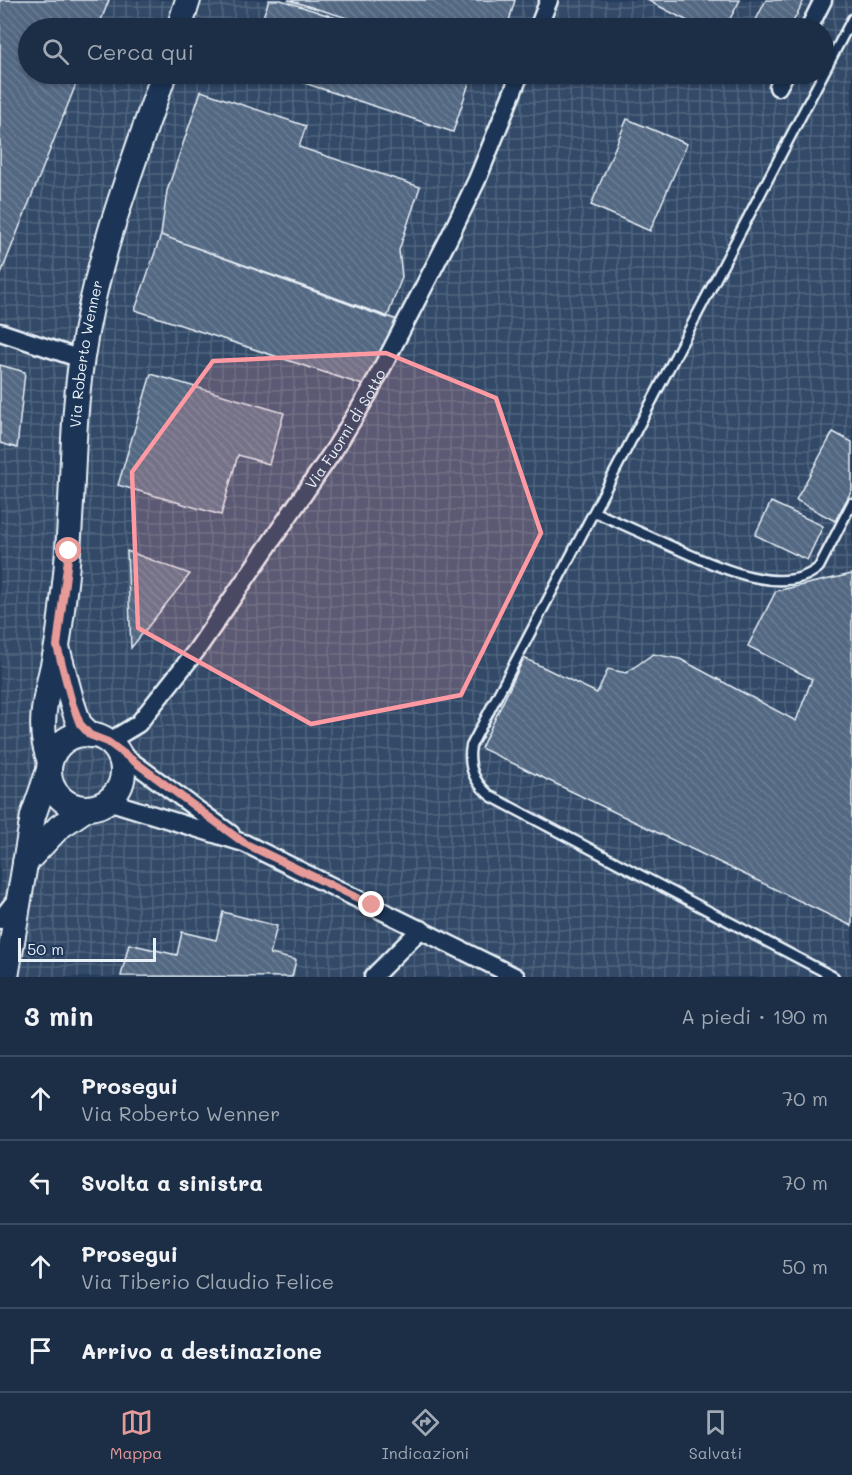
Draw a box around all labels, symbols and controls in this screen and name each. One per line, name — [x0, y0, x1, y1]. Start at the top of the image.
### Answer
search box — [18, 18, 834, 84]
icon: search — [39, 35, 72, 68]
text: Cerca qui — [87, 37, 194, 66]
street label: Via Roberto Wenner — [65, 278, 107, 429]
street label: Via Fuorni di Sotto — [300, 365, 390, 493]
route start — [55, 537, 81, 563]
route end — [358, 891, 384, 917]
scale bar — [18, 935, 156, 962]
text: 50 m — [27, 938, 64, 959]
text: 3 min — [24, 999, 93, 1033]
text: A piedi · 190 m — [681, 1003, 828, 1029]
text: Prosegui — [81, 1071, 178, 1100]
icon: ahead — [24, 1082, 57, 1115]
text: 70 m — [782, 1085, 828, 1111]
text: Via Roberto Wenner — [81, 1100, 280, 1126]
icon: left — [24, 1166, 57, 1199]
text: Svolta a sinistra — [81, 1168, 263, 1197]
text: 70 m — [782, 1169, 828, 1195]
text: Prosegui — [81, 1239, 178, 1268]
icon: ahead — [24, 1250, 57, 1283]
text: 50 m — [782, 1253, 828, 1279]
text: Via Tiberio Claudio Felice — [81, 1268, 334, 1294]
icon: arrive — [24, 1334, 57, 1367]
text: Arrivo a destinazione — [81, 1336, 322, 1365]
tab: Mappa — [110, 1406, 162, 1463]
tab: Indicazioni — [382, 1406, 469, 1463]
tab: Salvati — [689, 1406, 742, 1463]

